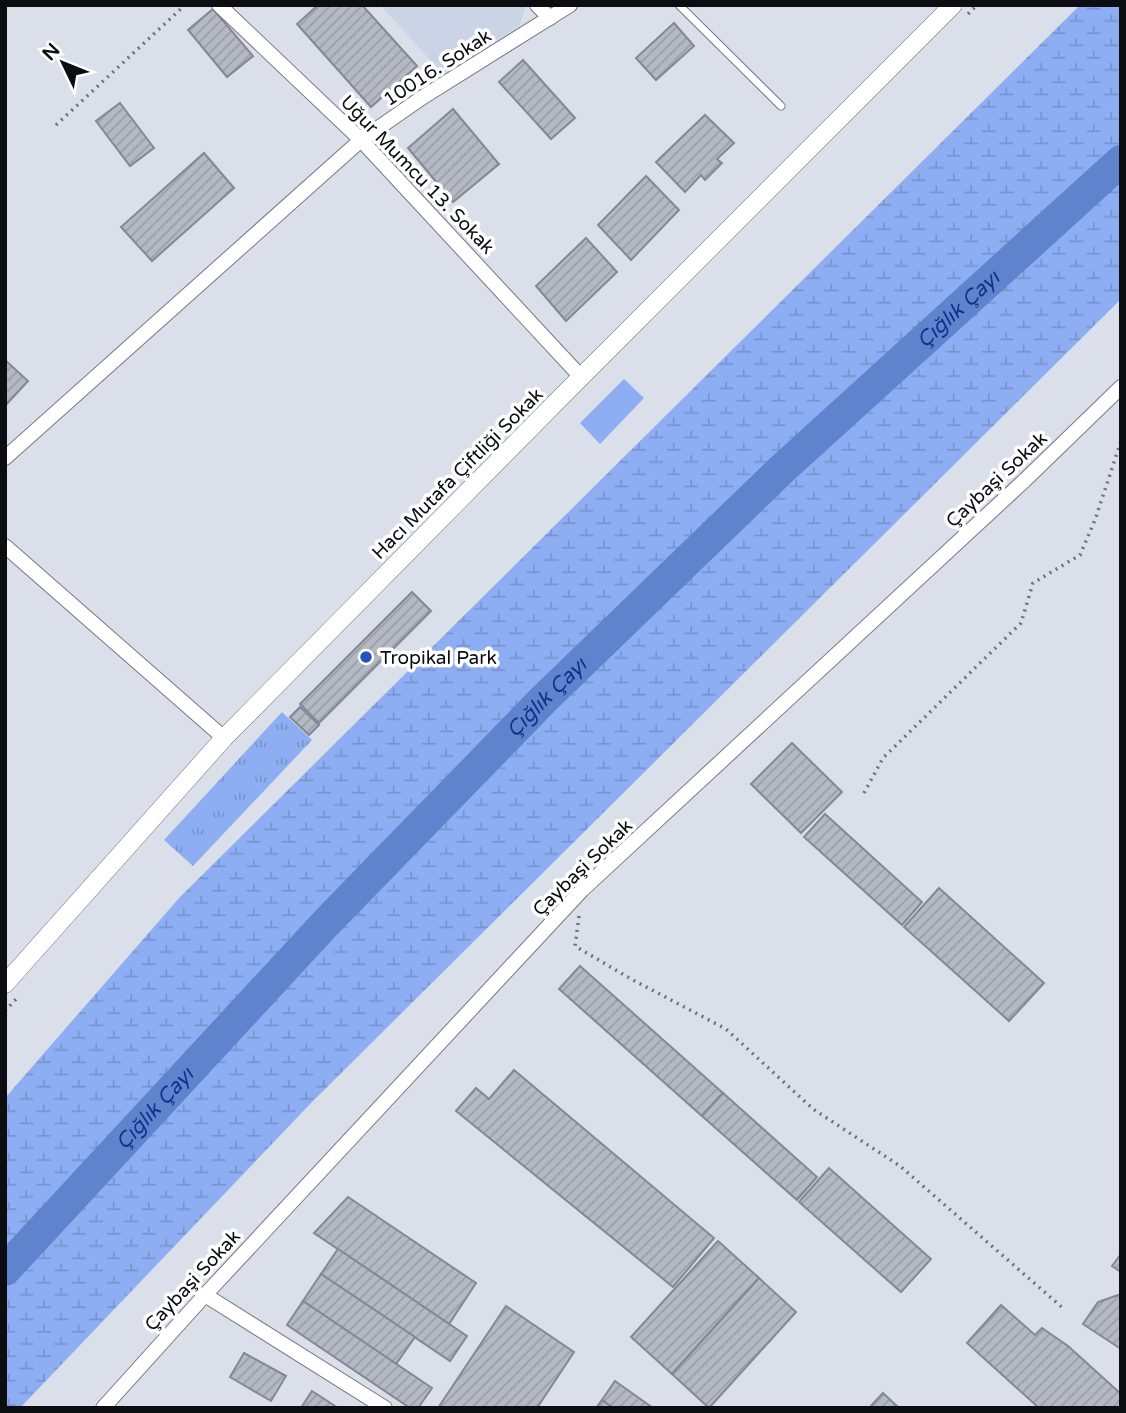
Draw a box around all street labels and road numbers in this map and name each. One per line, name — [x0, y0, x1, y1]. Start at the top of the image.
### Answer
street label: 10016. Sokak — [380, 25, 496, 111]
street label: Uğur Mumcu 13. Sokak — [336, 91, 499, 259]
street label: Hacı Mutafa Çiftliği Sokak — [368, 384, 548, 564]
street label: Çaybaşi Sokak — [942, 427, 1052, 532]
street label: Çaybaşi Sokak — [528, 815, 637, 921]
street label: Çaybaşi Sokak — [140, 1226, 245, 1336]

